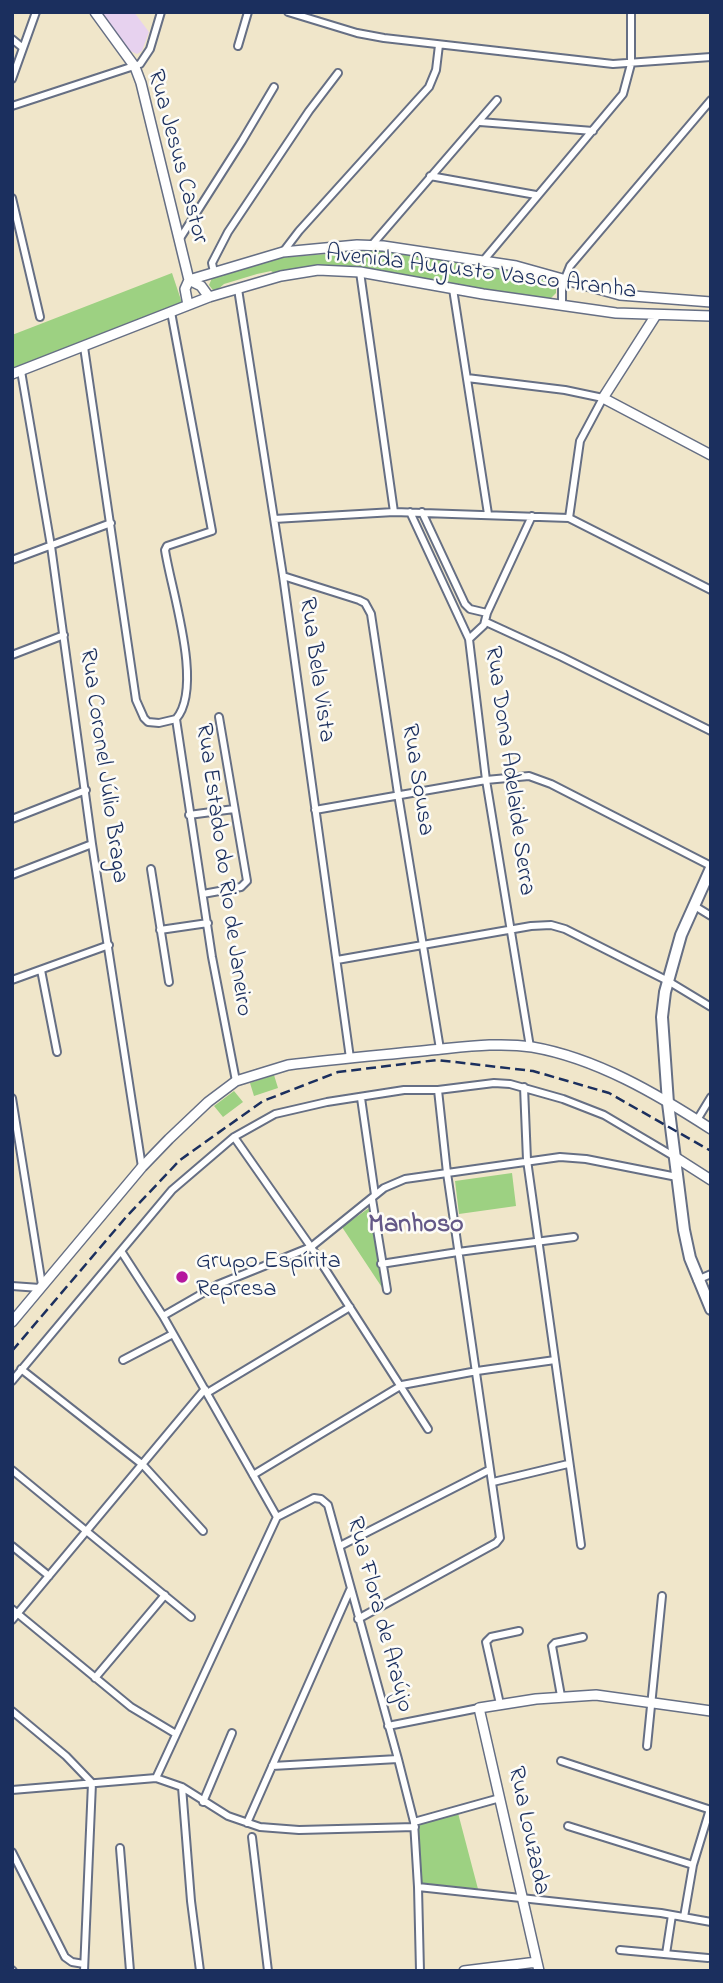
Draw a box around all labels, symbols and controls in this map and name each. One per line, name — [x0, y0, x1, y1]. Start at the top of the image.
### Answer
street label: Rua Jesus Castor — [139, 67, 213, 247]
street label: Avenida Augusto Vasco Aranha — [324, 241, 638, 307]
street label: Rua Bela Vista — [291, 596, 339, 744]
street label: Rua Dona Adelaide Serra — [476, 645, 540, 897]
street label: Rua Coronel Júlio Braga — [71, 647, 133, 885]
street label: Rua Estado do Rio de Janeiro — [187, 722, 257, 1018]
street label: Rua Sousa — [393, 722, 439, 838]
district label: Manhoso — [368, 1211, 464, 1243]
place label: Grupo Espírita Represa — [196, 1249, 341, 1305]
marker: Grupo Espírita Represa — [174, 1269, 190, 1285]
street label: Rua Flora de Araújo — [338, 1514, 418, 1716]
street label: Rua Louzada — [499, 1764, 555, 1898]

